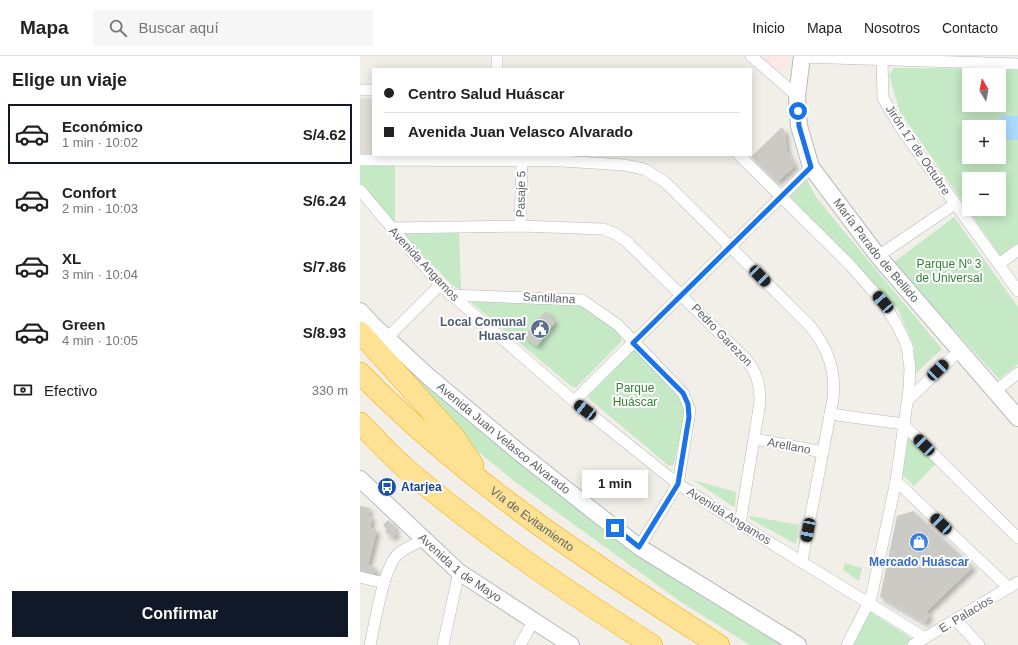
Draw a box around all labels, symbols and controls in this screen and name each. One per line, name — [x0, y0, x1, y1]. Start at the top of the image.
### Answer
search box — [93, 10, 373, 46]
text: Mapa — [20, 17, 69, 38]
icon: search — [107, 17, 129, 39]
text: Buscar aquí — [139, 19, 219, 36]
text: Inicio — [752, 20, 785, 36]
text: Mapa — [807, 20, 842, 36]
text: Nosotros — [864, 20, 920, 36]
text: Contacto — [942, 20, 998, 36]
north arrow — [962, 68, 1006, 112]
map controls — [962, 68, 1006, 216]
text: Elige un viaje — [12, 70, 127, 90]
text: Centro Salud Huáscar — [408, 85, 565, 102]
route start — [789, 102, 807, 120]
street label: Jirón 17 de Octubre — [883, 102, 953, 198]
icon: car — [14, 116, 50, 152]
text: Económico — [62, 118, 143, 135]
button: + — [962, 120, 1006, 164]
text: Avenida Juan Velasco Alvarado — [408, 123, 633, 140]
text: S/4.62 — [303, 126, 346, 143]
text: 1 min · 10:02 — [62, 135, 138, 150]
street label: Pasaje 5 — [514, 170, 528, 217]
button: − — [962, 172, 1006, 216]
icon: car — [14, 182, 50, 218]
text: Confort — [62, 184, 116, 201]
text: S/6.24 — [303, 192, 346, 209]
street label: María Parado de Bellido — [830, 196, 922, 305]
text: 2 min · 10:03 — [62, 201, 138, 216]
street label: Avenida Angamos — [386, 224, 462, 304]
icon: car — [14, 248, 50, 284]
text: XL — [62, 250, 81, 267]
park label: Parque Nº 3 de Universal — [916, 257, 982, 285]
text: S/7.86 — [303, 258, 346, 275]
car — [747, 263, 773, 289]
text: 3 min · 10:04 — [62, 267, 138, 282]
car — [871, 289, 895, 315]
street label: Santillana — [522, 290, 576, 306]
street label: Pedro Garezon — [689, 301, 755, 369]
icon: car — [14, 314, 50, 350]
place label: Local Comunal Huascar — [440, 315, 526, 343]
text: Green — [62, 316, 105, 333]
public building icon: Local Comunal Huascar — [529, 318, 551, 340]
text: S/8.93 — [303, 324, 346, 341]
text: 4 min · 10:05 — [62, 333, 138, 348]
car — [925, 357, 951, 383]
icon: cash — [12, 379, 34, 401]
street label: Avenida Juan Velasco Alvarado — [434, 380, 573, 497]
park label: Parque Huáscar — [613, 381, 657, 409]
text: Efectivo — [44, 382, 97, 399]
text: 330 m — [312, 383, 348, 398]
car — [572, 398, 598, 422]
car — [911, 432, 937, 458]
street label: Arellano — [766, 435, 812, 457]
callout: 1 min — [582, 470, 648, 498]
bus stop icon: Atarjea — [376, 476, 398, 498]
text: 1 min — [598, 476, 632, 491]
place label: Atarjea — [401, 480, 442, 494]
street label: Vía de Evitamiento — [487, 484, 577, 555]
street label: Avenida Angamos — [684, 484, 774, 548]
car — [928, 511, 954, 537]
car — [800, 517, 816, 543]
route end — [606, 519, 624, 537]
street label: Avenida 1 de Mayo — [415, 530, 505, 605]
shop icon: Mercado Huáscar — [908, 531, 930, 553]
place label: Mercado Huáscar — [869, 555, 969, 569]
button: Confirmar — [12, 591, 348, 637]
street label: E. Palacios — [937, 593, 995, 635]

